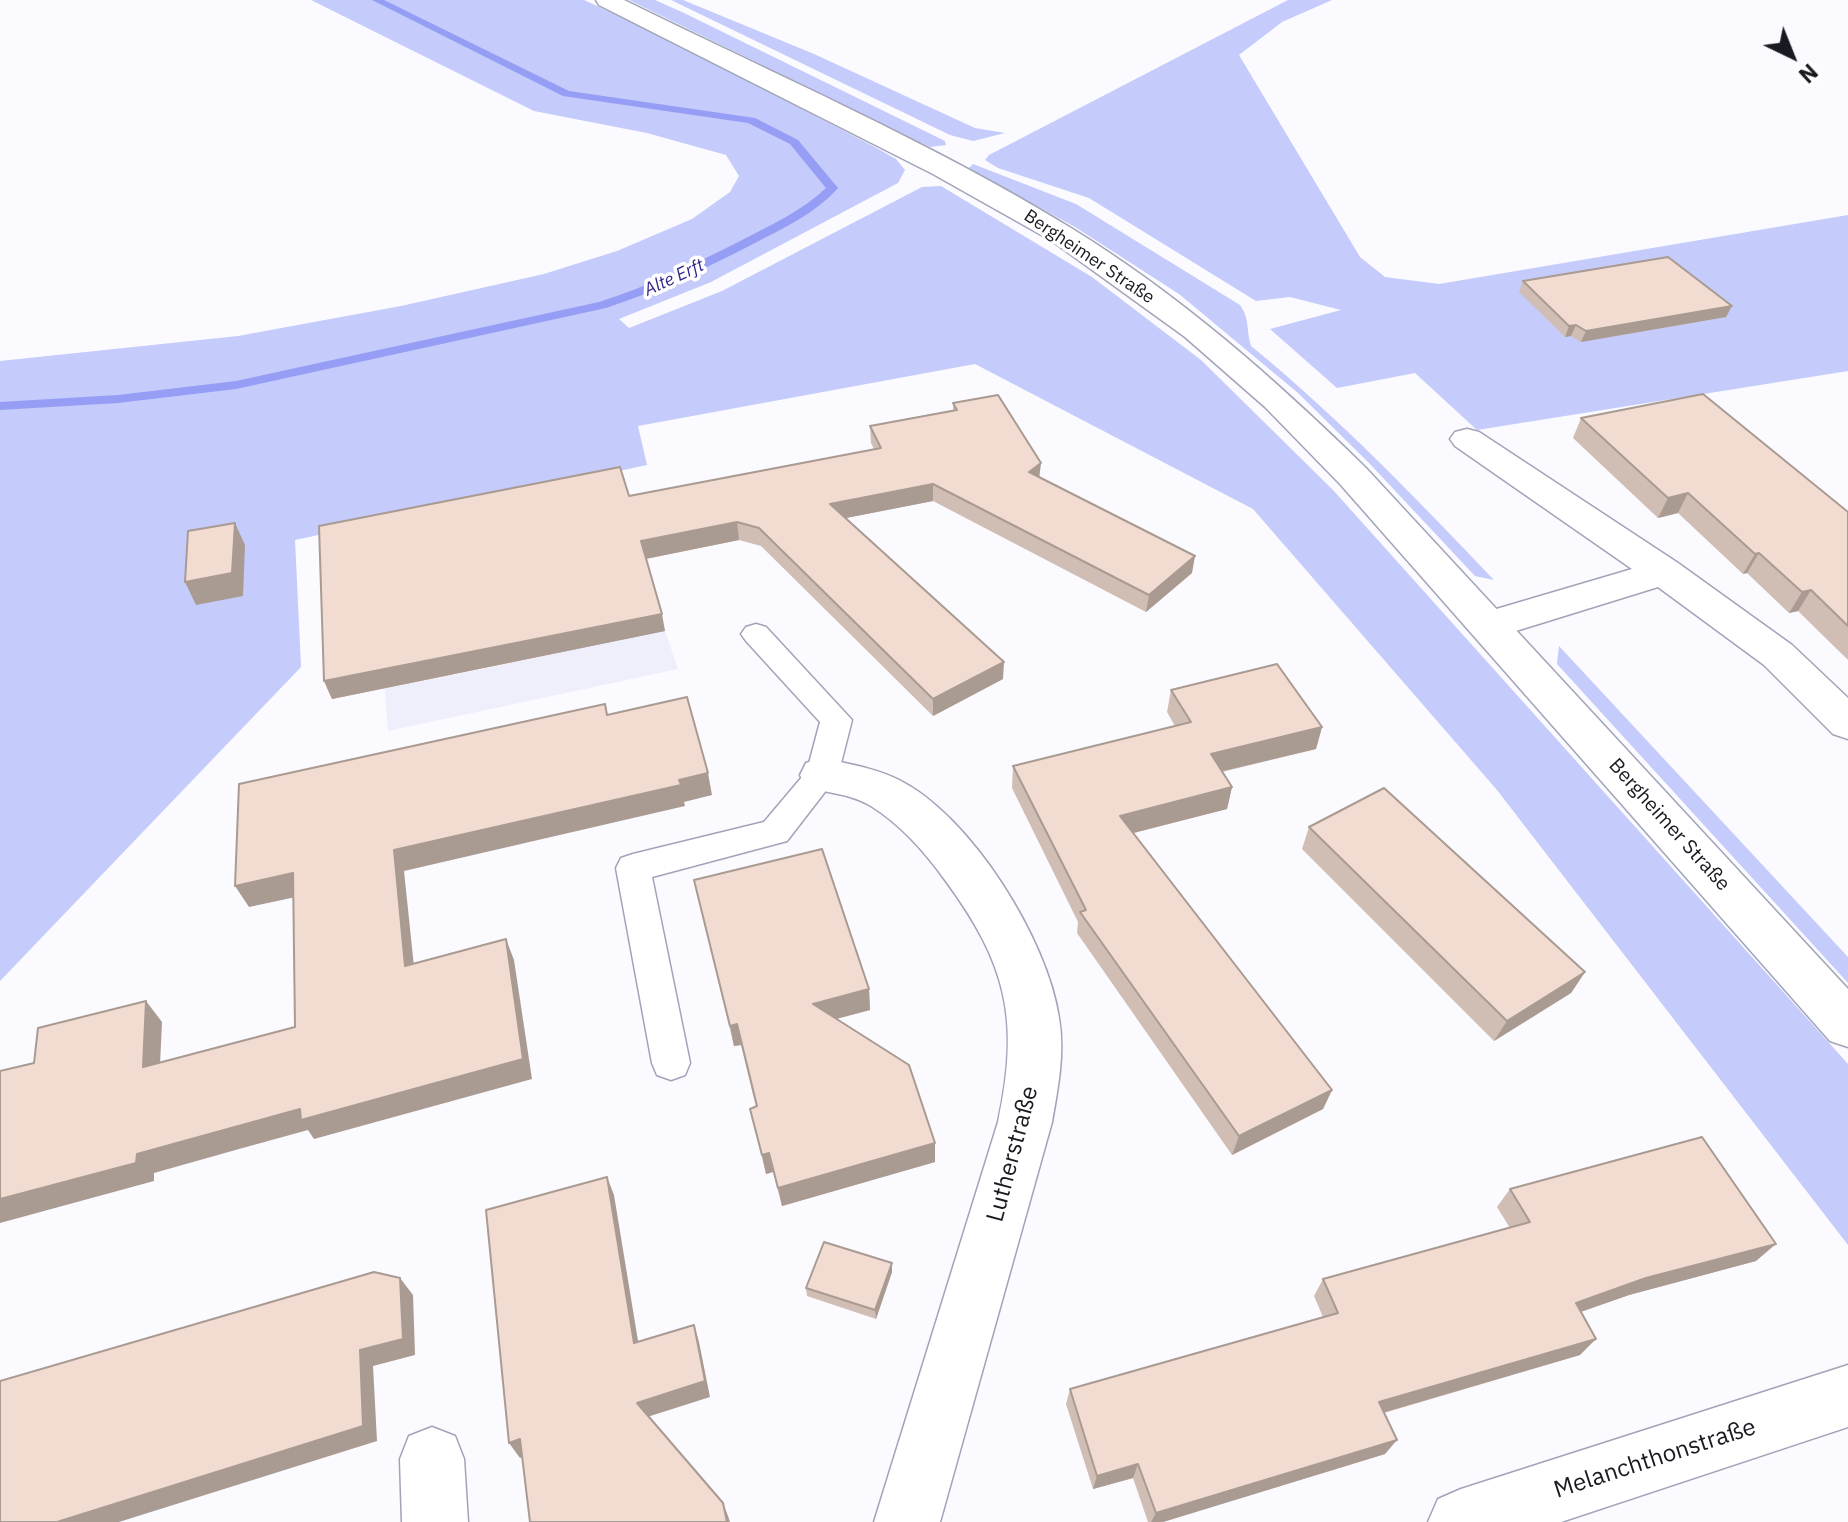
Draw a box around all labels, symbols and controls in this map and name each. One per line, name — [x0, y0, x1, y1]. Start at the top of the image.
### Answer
north arrow — [1752, 16, 1832, 96]
text: N — [1793, 58, 1824, 90]
street label: Bergheimer Straße — [1020, 205, 1158, 309]
water label: Alte Erft — [641, 255, 707, 301]
street label: Bergheimer Straße — [1603, 754, 1735, 896]
street label: Lutherstraße — [981, 1083, 1045, 1225]
street label: Melanchthonstraße — [1550, 1413, 1760, 1505]

